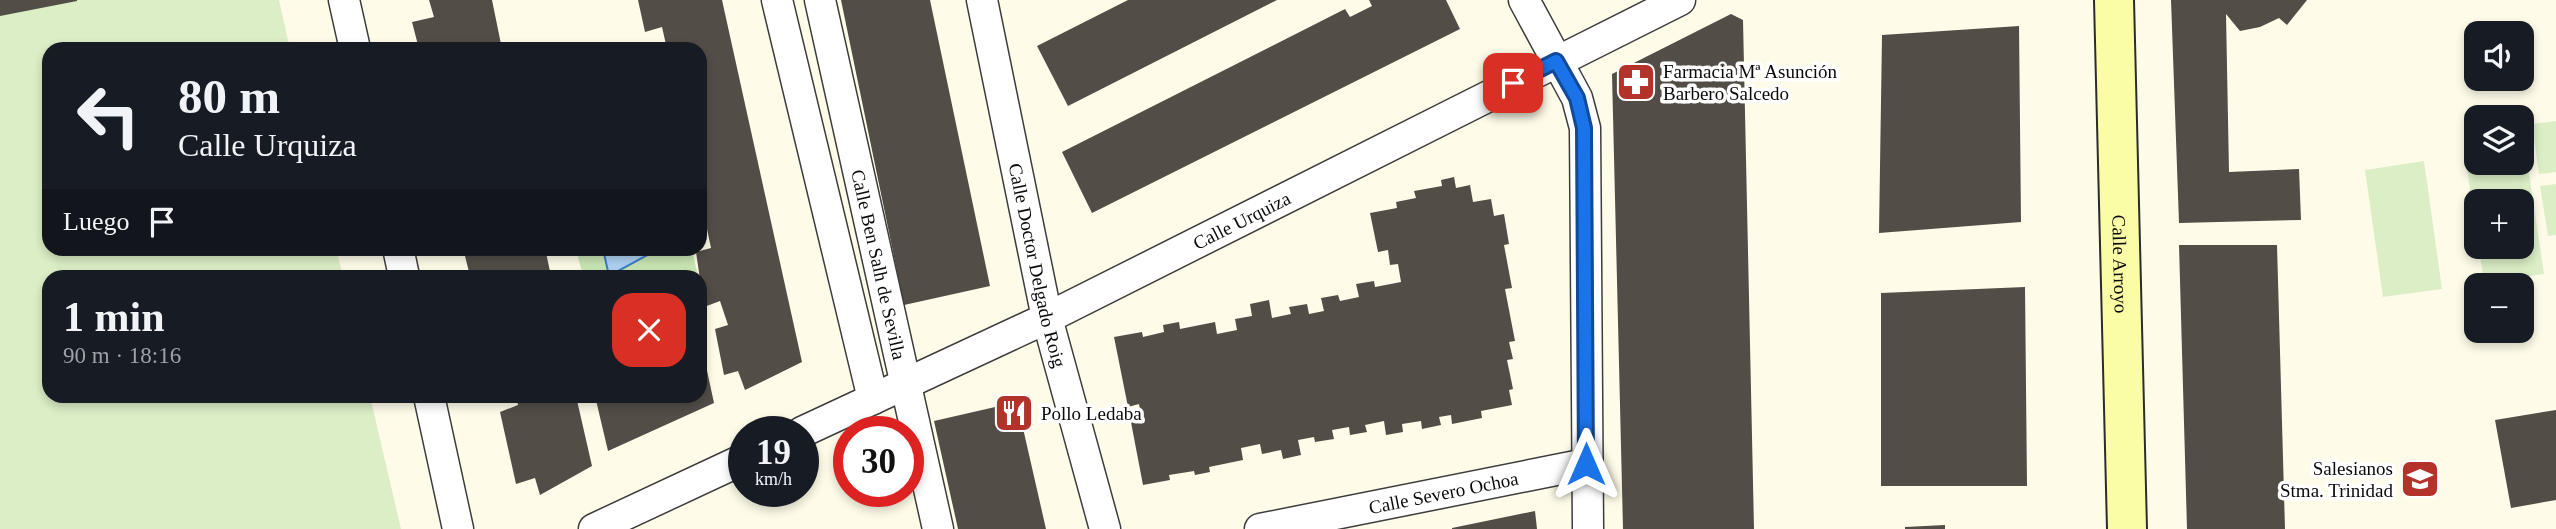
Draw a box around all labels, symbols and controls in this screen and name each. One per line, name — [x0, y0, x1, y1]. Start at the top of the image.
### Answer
map controls — [2464, 21, 2534, 343]
button: sound — [2464, 21, 2534, 91]
pin — [1483, 53, 1543, 113]
pharmacy icon: Farmacia Mª Asunción Barbero Salcedo — [1615, 61, 1657, 103]
place label: Farmacia Mª Asunción Barbero Salcedo — [1663, 61, 1838, 104]
icon: arrive — [1494, 64, 1532, 102]
text: 80 m — [178, 69, 280, 124]
icon: left — [63, 70, 154, 161]
button: layers — [2464, 105, 2534, 175]
text: Calle Urquiza — [178, 127, 357, 163]
street label: Calle Doctor Delgado Roig — [1005, 161, 1070, 370]
street label: Calle Ben Salh de Sevilla — [847, 168, 910, 362]
street label: Calle Urquiza — [1190, 187, 1294, 254]
button: + — [2464, 189, 2534, 259]
icon: arrive — [143, 203, 181, 241]
text: Luego — [63, 207, 129, 236]
street label: Calle Arroyo — [2108, 214, 2132, 314]
button: − — [2464, 273, 2534, 343]
button: close — [612, 293, 686, 367]
text: 1 min — [63, 294, 165, 340]
text: 90 m · 18:16 — [63, 343, 181, 368]
restaurant icon: Pollo Ledaba — [993, 392, 1035, 434]
place label: Pollo Ledaba — [1041, 403, 1142, 424]
speed limit sign: 30 — [833, 416, 924, 507]
position arrow — [1549, 427, 1623, 501]
text: 19 — [756, 433, 791, 472]
place label: Salesianos Stma. Trinidad — [2280, 458, 2393, 501]
school or university icon: Salesianos Stma. Trinidad — [2399, 458, 2441, 500]
street label: Calle Severo Ochoa — [1367, 468, 1521, 518]
text: km/h — [755, 469, 792, 489]

